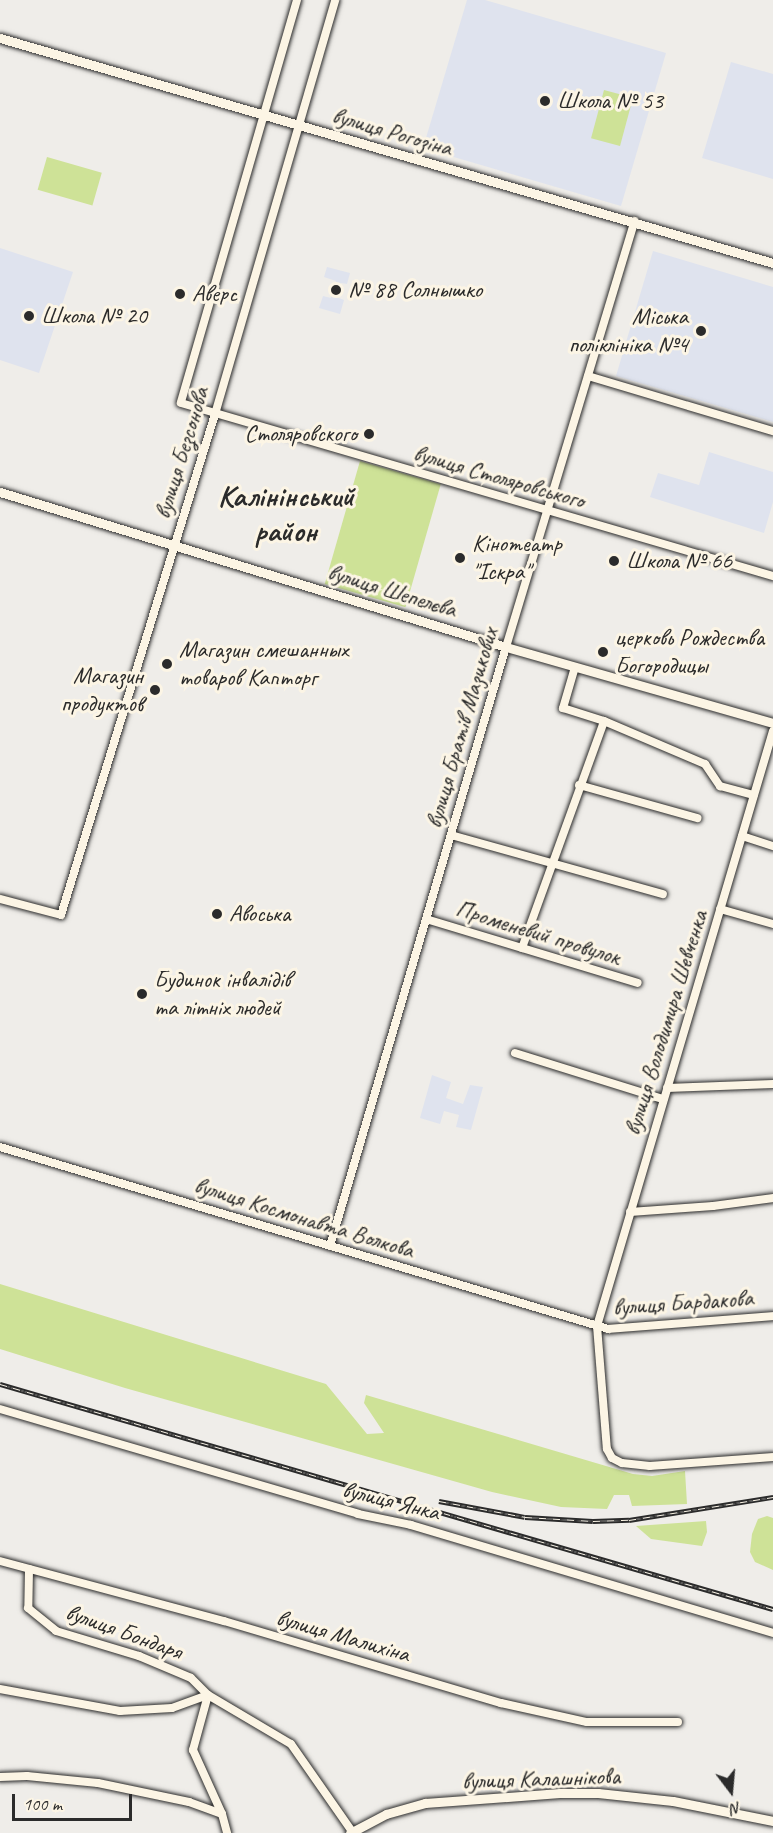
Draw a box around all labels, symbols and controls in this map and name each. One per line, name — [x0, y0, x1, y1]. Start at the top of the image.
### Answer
place label: Школа № 53 — [557, 87, 663, 115]
marker: Школа № 53 — [538, 94, 552, 108]
street label: вулиця Рогозіна — [329, 101, 455, 163]
place label: № 88 Солнышко — [348, 276, 482, 304]
place label: Аверс — [192, 280, 237, 308]
marker: № 88 Солнышко — [329, 283, 343, 297]
marker: Аверс — [173, 287, 187, 301]
place label: Школа № 20 — [41, 302, 147, 330]
place label: Міська поліклініка №4 — [568, 303, 688, 359]
marker: Школа № 20 — [22, 309, 36, 323]
marker: Міська поліклініка №4 — [692, 322, 710, 340]
street label: вулиця Безсонова — [148, 384, 216, 522]
place label: Столяровского — [245, 420, 357, 448]
marker: Столяровского — [362, 427, 376, 441]
street label: вулиця Столяровського — [410, 439, 588, 515]
district label: Калінінський район — [218, 478, 354, 548]
place label: Кінотеатр "Іскра" — [472, 530, 562, 586]
place label: Школа № 66 — [626, 547, 732, 575]
marker: Кінотеатр "Іскра" — [453, 551, 467, 565]
marker: Школа № 66 — [607, 554, 621, 568]
street label: вулиця Шепелєва — [324, 558, 460, 624]
street label: вулиця Братів Мазикових — [420, 624, 504, 832]
place label: церковь Рождества Богородицы — [615, 624, 764, 680]
place label: Магазин смешанных товаров Капторг — [179, 636, 348, 692]
marker: церковь Рождества Богородицы — [596, 645, 610, 659]
marker: Магазин смешанных товаров Капторг — [160, 657, 174, 671]
place label: Магазин продуктов — [61, 662, 143, 718]
marker: Магазин продуктов — [148, 683, 162, 697]
street label: Променевий провулок — [452, 894, 624, 972]
place label: Авоська — [229, 900, 290, 928]
street label: вулиця Володимира Шевченка — [618, 906, 714, 1140]
marker: Авоська — [210, 907, 224, 921]
place label: Будинок інвалідів та літніх людей — [154, 966, 290, 1022]
marker: Будинок інвалідів та літніх людей — [135, 987, 149, 1001]
street label: вулиця Космонавта Волкова — [191, 1171, 417, 1265]
street label: вулиця Бардакова — [612, 1284, 754, 1322]
street label: вулиця Янка — [340, 1475, 442, 1527]
street label: вулиця Бондаря — [62, 1598, 186, 1666]
street label: вулиця Малихіна — [273, 1603, 413, 1669]
north arrow — [701, 1761, 761, 1821]
street label: вулиця Калашнікова — [461, 1762, 621, 1796]
scale bar — [15, 1782, 135, 1820]
text: 100 m — [23, 1793, 62, 1815]
text: N — [728, 1797, 743, 1819]

